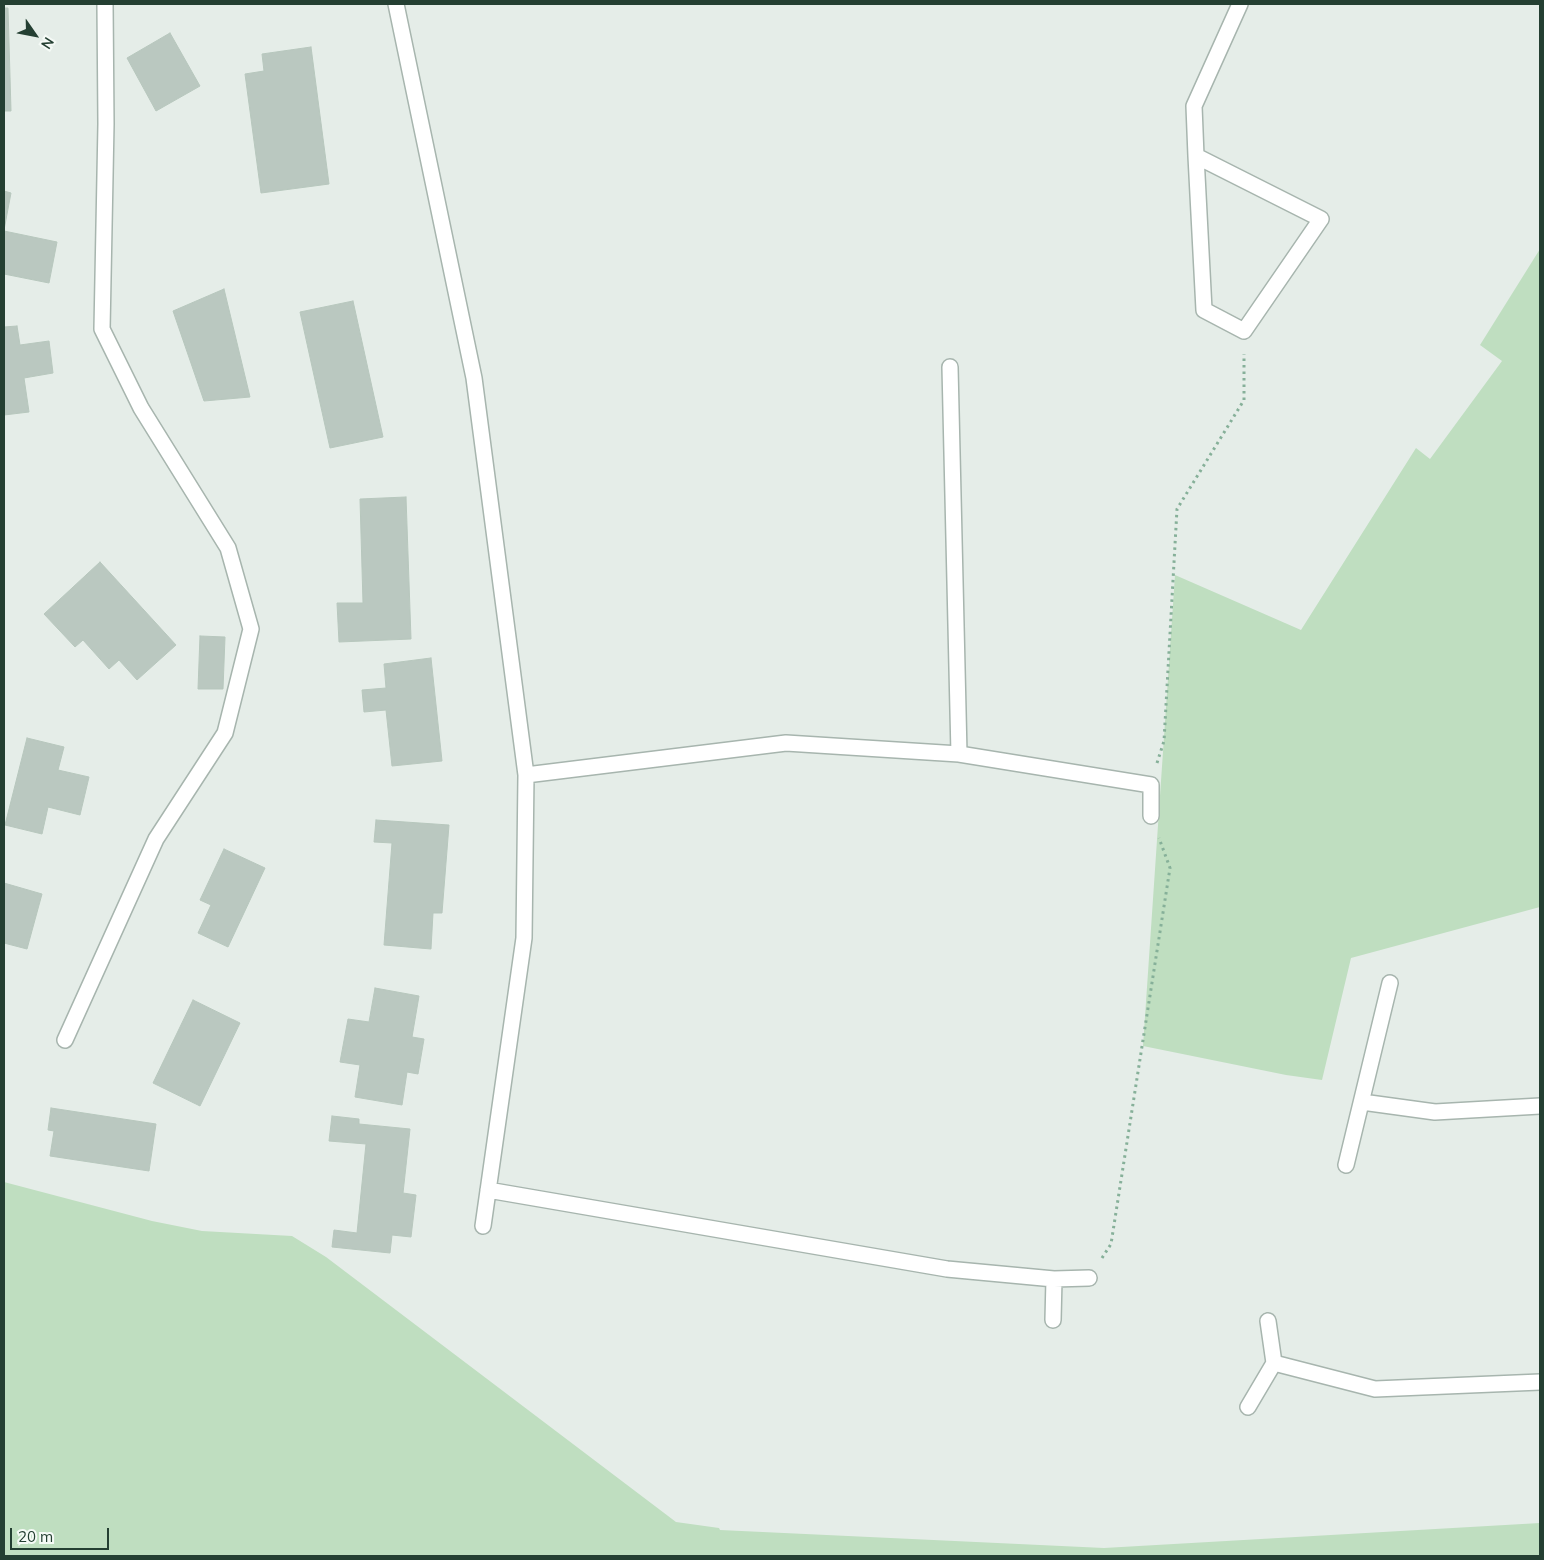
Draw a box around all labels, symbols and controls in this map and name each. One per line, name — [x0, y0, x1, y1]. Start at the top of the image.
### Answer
north arrow — [10, 10, 60, 60]
text: N — [37, 34, 58, 53]
scale bar — [12, 1518, 111, 1550]
text: 20 m — [18, 1527, 53, 1546]

